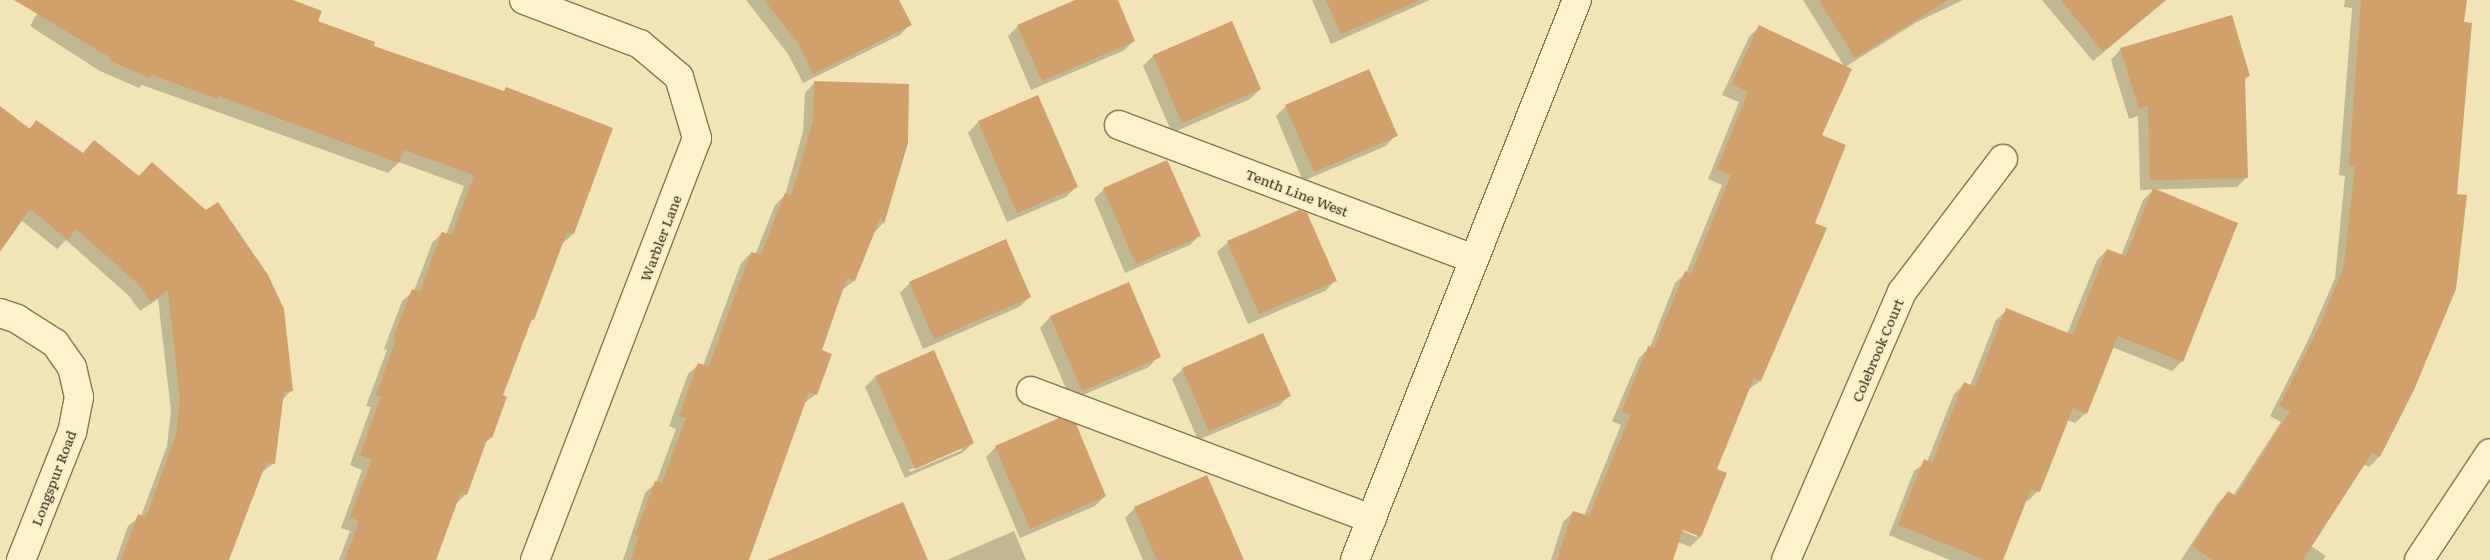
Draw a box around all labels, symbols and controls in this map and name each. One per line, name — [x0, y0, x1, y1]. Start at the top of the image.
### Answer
street label: Tenth Line West — [1243, 165, 1351, 219]
street label: Warbler Lane — [636, 193, 684, 283]
street label: Colebrook Court — [1848, 296, 1906, 404]
street label: Longspur Road — [27, 428, 79, 528]

